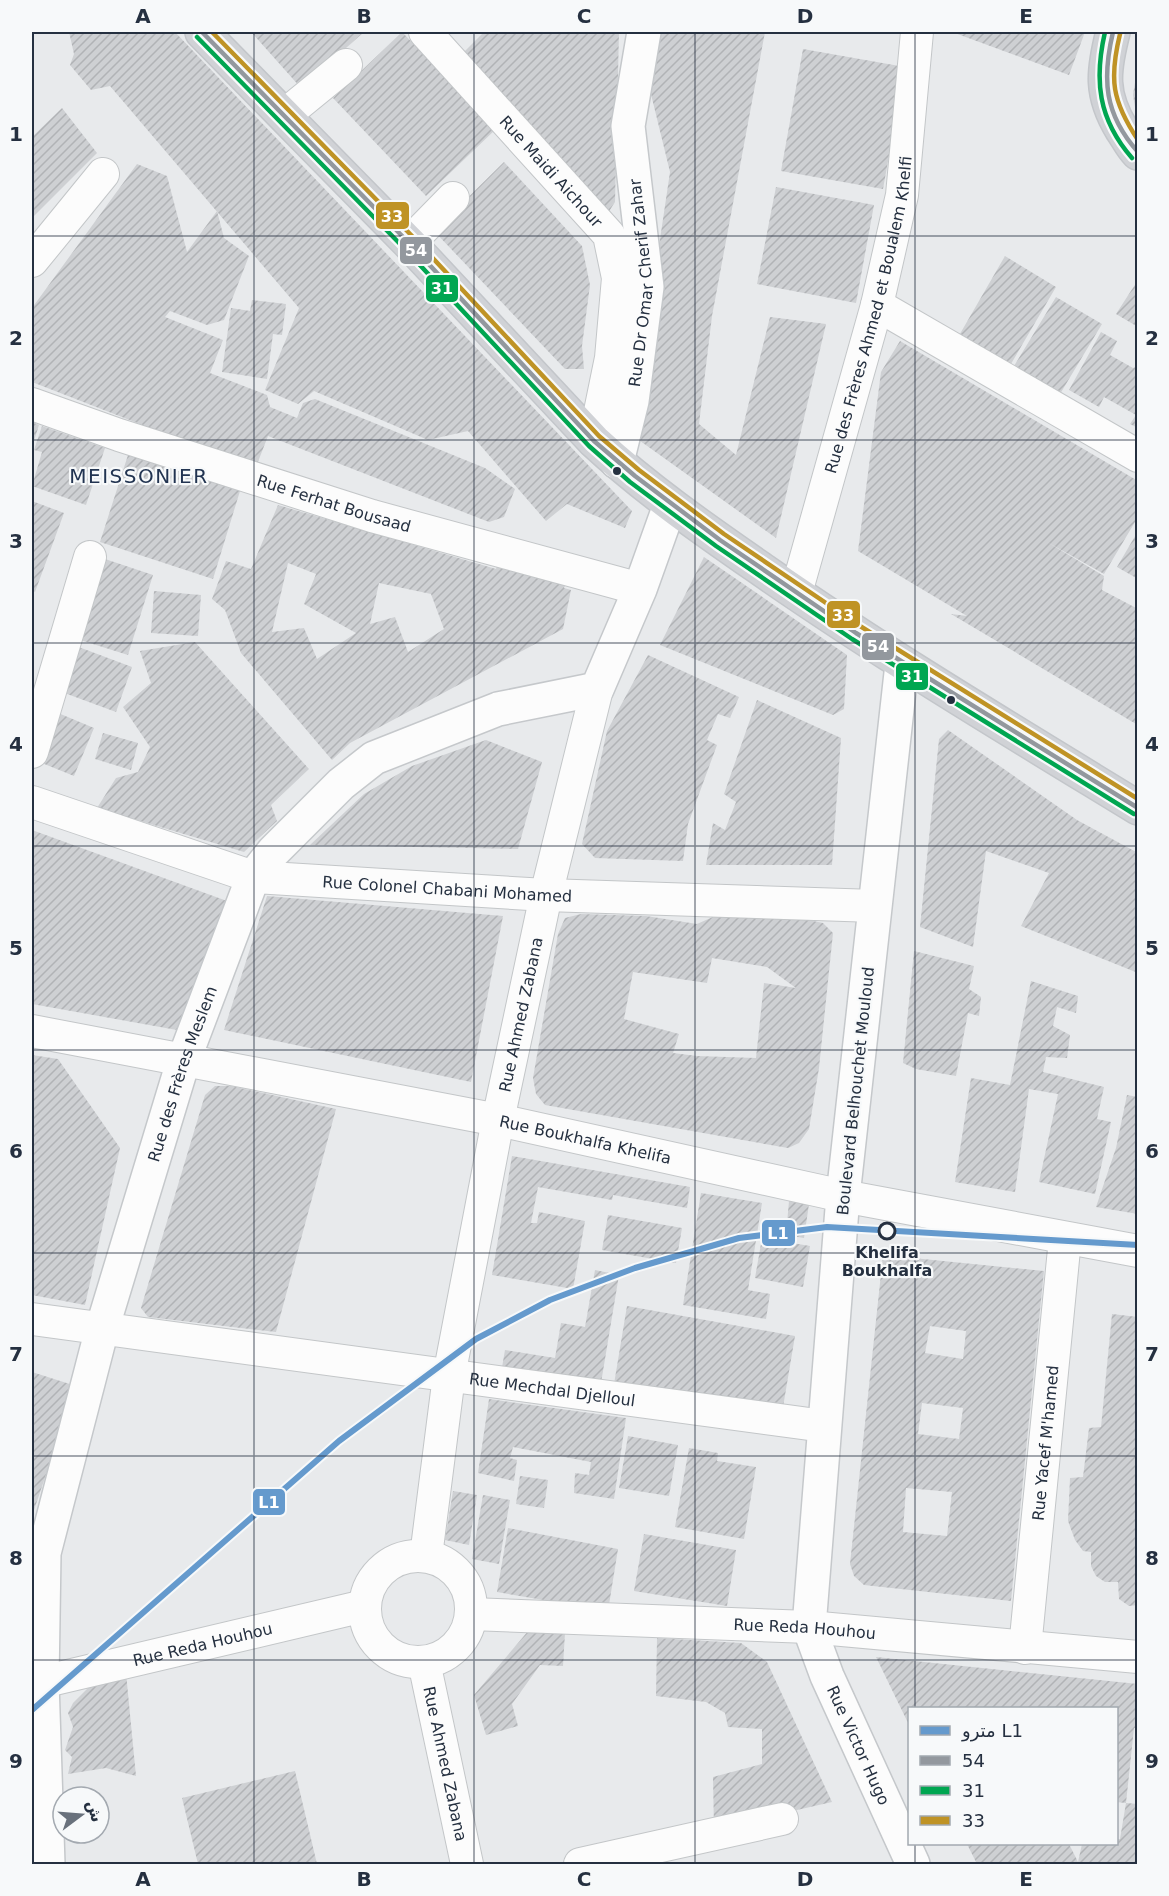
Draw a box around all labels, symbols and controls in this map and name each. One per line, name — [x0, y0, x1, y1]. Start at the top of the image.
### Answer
text: A — [135, 4, 151, 28]
text: B — [356, 4, 372, 28]
text: C — [577, 4, 591, 28]
text: D — [797, 4, 813, 28]
text: E — [1019, 4, 1033, 28]
street label: Rue Maidi Aichour — [495, 112, 607, 232]
text: 1 — [9, 122, 23, 146]
text: 1 — [1145, 122, 1159, 146]
street label: Rue des Frères Ahmed et Boualem Khelfi — [821, 155, 916, 476]
street label: Rue Dr Omar Cherif Zahar — [625, 177, 657, 388]
line badge: 33 — [375, 201, 410, 230]
text: 33 — [381, 207, 403, 226]
line badge: 54 — [399, 236, 433, 265]
text: 54 — [405, 241, 427, 260]
line badge: 31 — [425, 274, 459, 303]
text: 31 — [431, 279, 453, 298]
text: 2 — [9, 326, 23, 350]
text: 2 — [1145, 326, 1159, 350]
district label: MEISSONIER — [69, 464, 209, 488]
unlabelled marker — [611, 465, 623, 477]
street label: Rue Ferhat Bousaad — [255, 471, 413, 536]
text: 3 — [9, 529, 23, 553]
text: 3 — [1145, 529, 1159, 553]
line badge: 33 — [826, 600, 861, 629]
text: 33 — [832, 606, 854, 625]
line badge: 54 — [861, 632, 895, 661]
text: 54 — [867, 637, 889, 656]
line badge: 31 — [895, 662, 929, 691]
text: 31 — [901, 667, 923, 686]
unlabelled marker — [945, 694, 957, 706]
text: 4 — [9, 732, 23, 756]
text: 4 — [1145, 732, 1159, 756]
street label: Rue Colonel Chabani Mohamed — [322, 872, 572, 906]
street label: Rue Ahmed Zabana — [495, 935, 547, 1094]
text: 5 — [9, 936, 23, 960]
text: 5 — [1145, 936, 1159, 960]
street label: Boulevard Belhouchet Mouloud — [833, 966, 878, 1216]
street label: Rue des Frères Meslem — [144, 983, 221, 1164]
street label: Rue Boukhalfa Khelifa — [498, 1112, 673, 1168]
text: 6 — [9, 1139, 23, 1163]
text: 6 — [1145, 1139, 1159, 1163]
line badge: L1 — [761, 1219, 796, 1247]
marker: Khelifa Boukhalfa — [878, 1222, 896, 1240]
text: L1 — [767, 1224, 789, 1243]
place label: Khelifa Boukhalfa — [842, 1243, 932, 1280]
text: 7 — [9, 1342, 23, 1366]
text: 7 — [1145, 1342, 1159, 1366]
street label: Rue Yacef M'hamed — [1029, 1364, 1063, 1522]
street label: Rue Mechdal Djelloul — [468, 1369, 636, 1410]
line badge: L1 — [252, 1488, 286, 1516]
text: L1 — [258, 1493, 280, 1512]
text: 8 — [9, 1546, 23, 1570]
text: 8 — [1145, 1546, 1159, 1570]
street label: Rue Reda Houhou — [733, 1615, 877, 1643]
street label: Rue Reda Houhou — [131, 1619, 274, 1670]
street label: Rue Victor Hugo — [823, 1683, 894, 1808]
street label: Rue Ahmed Zabana — [419, 1685, 471, 1843]
legend — [908, 1707, 1118, 1845]
text: مترو L1 — [961, 1720, 1023, 1742]
text: 9 — [9, 1749, 23, 1773]
text: 9 — [1145, 1749, 1159, 1773]
text: 54 — [962, 1750, 985, 1771]
text: 31 — [962, 1780, 985, 1801]
north arrow — [51, 1785, 111, 1845]
text: ش — [83, 1798, 107, 1824]
text: 33 — [962, 1810, 985, 1831]
text: A — [135, 1867, 151, 1891]
text: B — [356, 1867, 372, 1891]
text: C — [577, 1867, 591, 1891]
text: D — [797, 1867, 813, 1891]
text: E — [1019, 1867, 1033, 1891]

